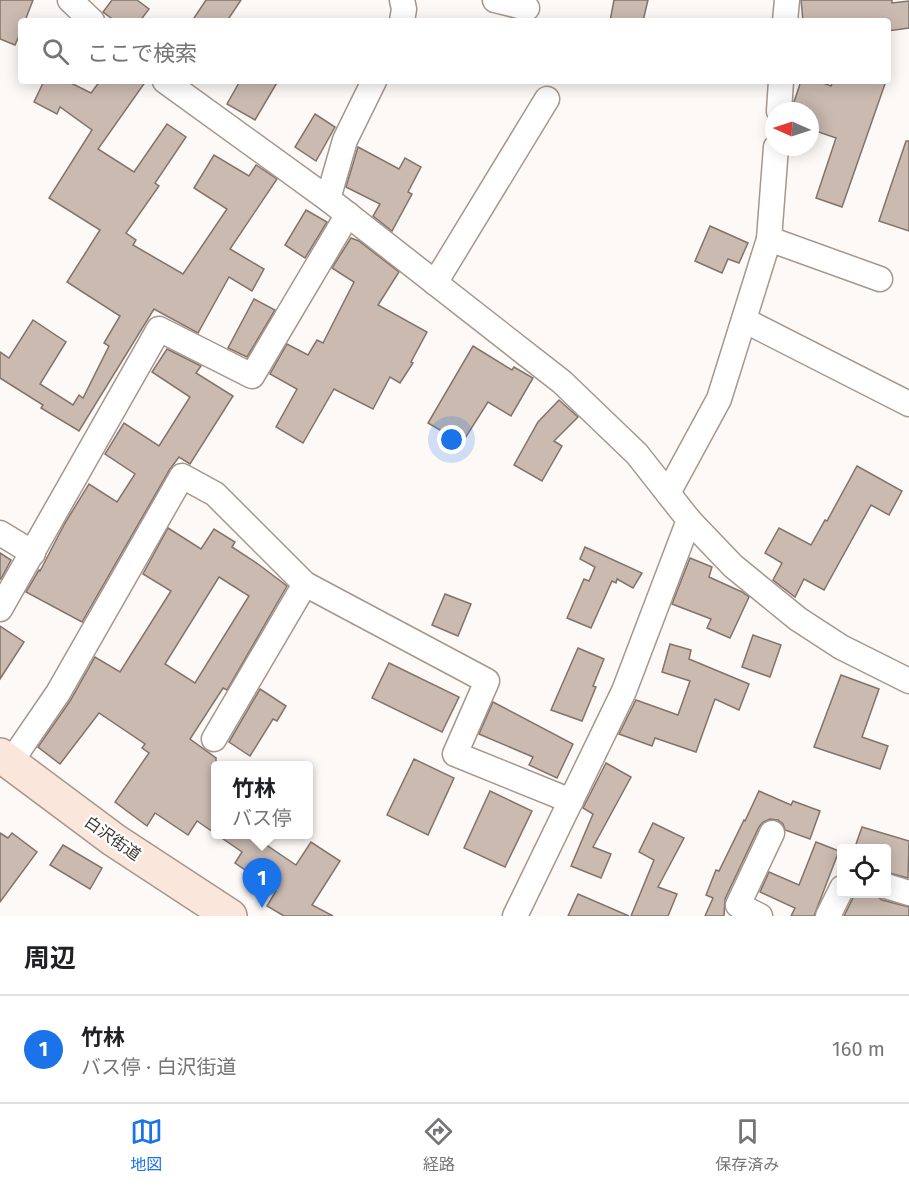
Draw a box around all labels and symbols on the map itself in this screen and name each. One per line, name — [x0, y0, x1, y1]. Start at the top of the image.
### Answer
north arrow — [765, 102, 819, 156]
your location — [437, 425, 466, 454]
street label: 白沢街道 — [81, 812, 144, 865]
pin: 1 — [242, 858, 282, 908]

